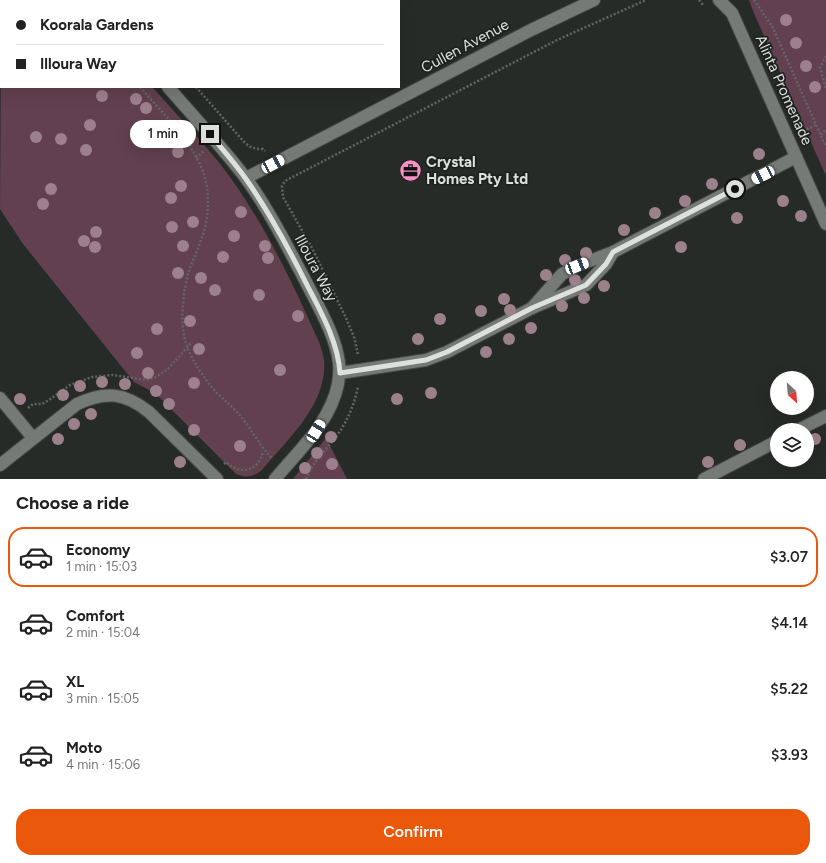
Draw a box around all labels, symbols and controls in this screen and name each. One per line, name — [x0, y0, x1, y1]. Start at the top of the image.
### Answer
street label: Cullen Avenue — [418, 15, 512, 77]
text: Koorala Gardens — [40, 16, 153, 34]
street label: Alinta Promenade — [752, 32, 816, 148]
text: Illoura Way — [40, 55, 117, 73]
callout: 1 min — [130, 120, 196, 148]
route end — [201, 125, 219, 143]
text: 1 min — [148, 126, 178, 141]
car — [260, 153, 286, 175]
place label: Crystal Homes Pty Ltd — [426, 153, 528, 188]
office icon: Crystal Homes Pty Ltd — [397, 158, 423, 184]
car — [750, 164, 776, 186]
route start — [726, 180, 744, 198]
street label: Illoura Way — [291, 231, 341, 305]
car — [564, 256, 590, 276]
north arrow — [770, 371, 814, 415]
map controls — [770, 371, 814, 467]
car — [305, 418, 327, 444]
button: layers — [770, 423, 814, 467]
text: Choose a ride — [16, 492, 129, 514]
icon: car — [18, 539, 54, 575]
text: Economy — [66, 541, 131, 559]
text: $3.07 — [770, 548, 808, 566]
text: 1 min · 15:03 — [66, 559, 137, 574]
icon: car — [18, 605, 54, 641]
text: Comfort — [66, 607, 125, 625]
text: $4.14 — [771, 614, 808, 632]
text: 2 min · 15:04 — [66, 625, 140, 640]
icon: car — [18, 671, 54, 707]
text: XL — [66, 673, 84, 691]
text: $5.22 — [770, 680, 808, 698]
text: 3 min · 15:05 — [66, 691, 139, 706]
icon: car — [18, 737, 54, 773]
text: Moto — [66, 739, 102, 757]
text: $3.93 — [771, 746, 808, 764]
text: 4 min · 15:06 — [66, 757, 140, 772]
button: Confirm — [16, 809, 810, 855]

